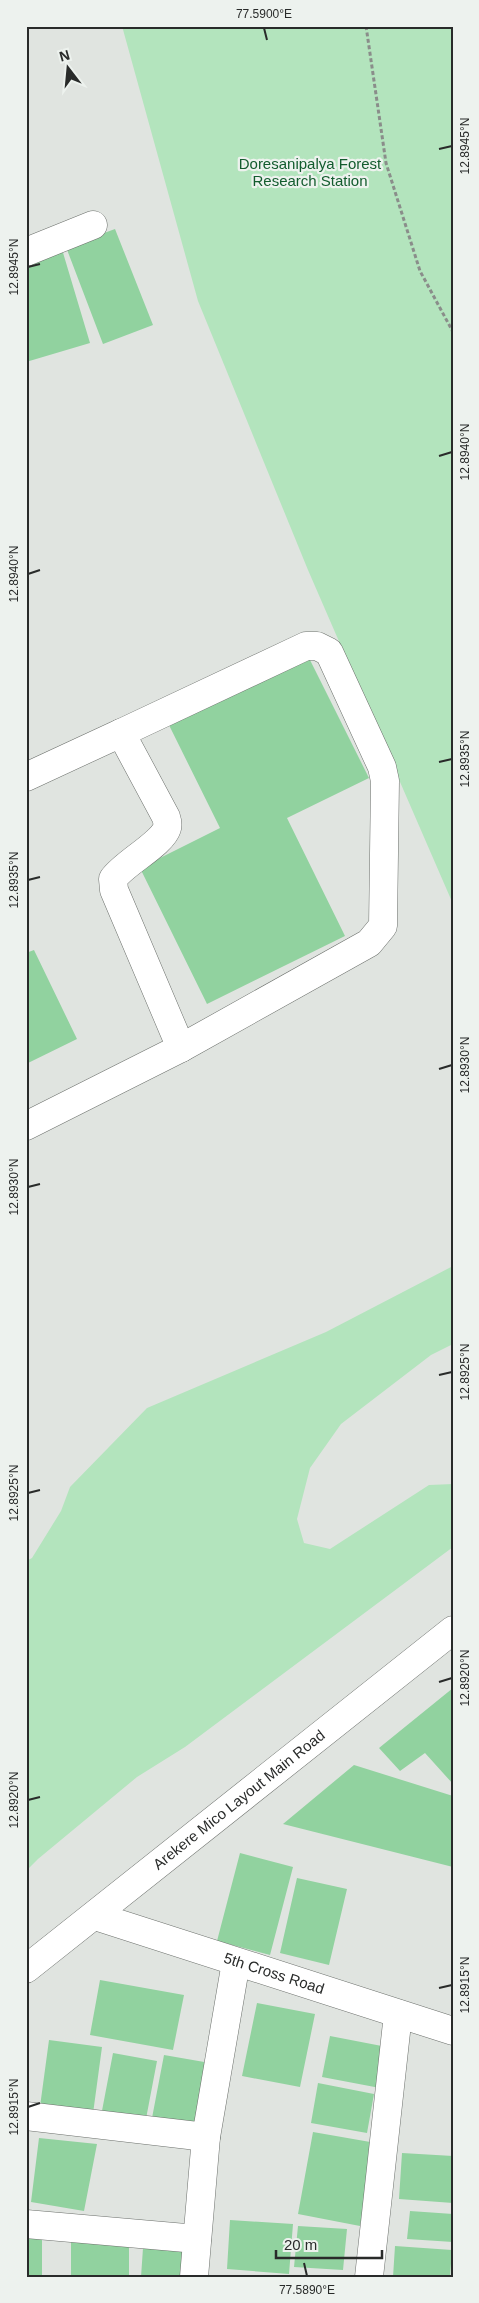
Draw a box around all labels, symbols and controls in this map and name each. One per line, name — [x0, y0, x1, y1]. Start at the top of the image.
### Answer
text: 77.5900°E — [236, 7, 292, 21]
north arrow — [42, 42, 92, 92]
text: N — [57, 46, 71, 65]
text: 12.8945°N — [458, 118, 472, 174]
park label: Doresanipalya Forest Research Station — [239, 155, 382, 189]
text: 12.8945°N — [7, 239, 21, 295]
text: 12.8940°N — [458, 424, 472, 480]
text: 12.8940°N — [7, 546, 21, 602]
text: 12.8935°N — [458, 731, 472, 787]
text: 12.8935°N — [7, 852, 21, 908]
text: 12.8930°N — [458, 1037, 472, 1093]
text: 12.8930°N — [7, 1159, 21, 1215]
text: 12.8925°N — [458, 1344, 472, 1400]
text: 12.8925°N — [7, 1465, 21, 1521]
text: 12.8920°N — [458, 1650, 472, 1706]
street label: Arekere Mico Layout Main Road — [149, 1726, 328, 1873]
text: 12.8920°N — [7, 1772, 21, 1828]
street label: 5th Cross Road — [222, 1949, 326, 1997]
text: 12.8915°N — [458, 1957, 472, 2013]
text: 12.8915°N — [7, 2079, 21, 2135]
scale bar — [276, 2228, 383, 2260]
text: 20 m — [284, 2236, 317, 2253]
text: 77.5890°E — [279, 2283, 335, 2297]

